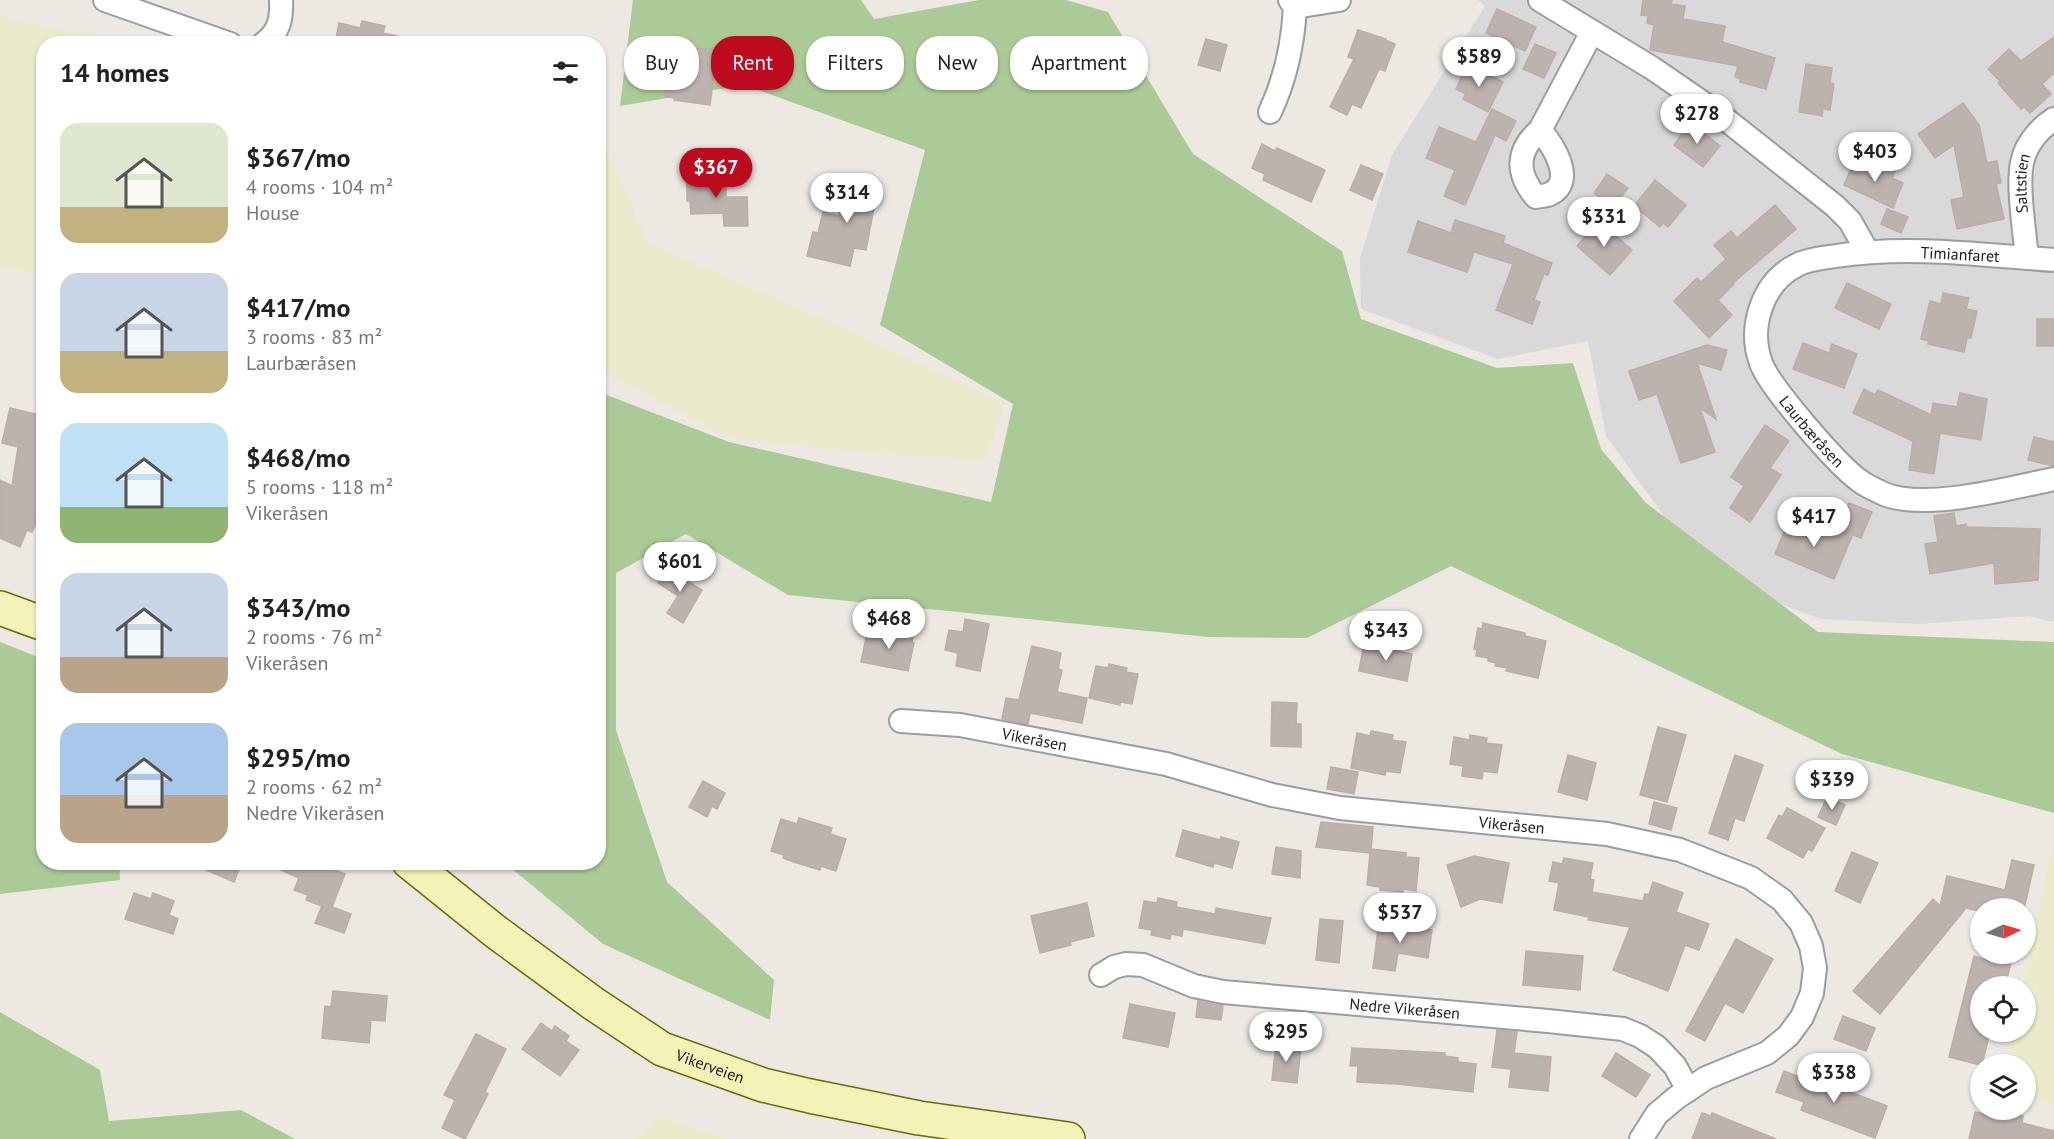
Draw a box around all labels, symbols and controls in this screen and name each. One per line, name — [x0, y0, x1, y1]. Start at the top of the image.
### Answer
chip: Buy — [624, 36, 699, 90]
chip: Rent — [711, 36, 794, 90]
chip: Filters — [806, 36, 904, 90]
chip: New — [916, 36, 998, 90]
chip: Apartment — [1010, 36, 1148, 90]
pin: $589 — [1443, 37, 1515, 88]
text: $589 — [1456, 43, 1502, 69]
text: 14 homes — [60, 56, 169, 89]
icon: filters — [549, 56, 582, 89]
pin: $278 — [1661, 94, 1733, 145]
text: $278 — [1674, 100, 1720, 126]
pin: $403 — [1839, 132, 1911, 183]
text: $403 — [1852, 138, 1898, 164]
text: $367/mo — [246, 141, 350, 174]
icon: home — [108, 147, 180, 219]
pin: $367 — [680, 148, 752, 199]
street label: Saltstien — [2010, 151, 2034, 214]
text: $367 — [693, 154, 739, 180]
pin: $314 — [811, 173, 883, 224]
text: 4 rooms · 104 m² — [246, 174, 393, 200]
text: $314 — [824, 179, 870, 205]
pin: $331 — [1568, 197, 1640, 248]
text: House — [246, 200, 300, 226]
text: $331 — [1581, 203, 1627, 229]
street label: Timianfaret — [1920, 242, 2001, 266]
text: $417/mo — [246, 291, 350, 324]
icon: home — [108, 297, 180, 369]
text: 3 rooms · 83 m² — [246, 324, 382, 350]
text: Laurbæråsen — [246, 350, 356, 376]
street label: Laurbæråsen — [1775, 391, 1848, 472]
text: $468/mo — [246, 441, 350, 474]
icon: home — [108, 447, 180, 519]
text: 5 rooms · 118 m² — [246, 474, 393, 500]
pin: $417 — [1778, 497, 1850, 548]
text: Vikeråsen — [246, 500, 328, 526]
text: $417 — [1791, 503, 1837, 529]
pin: $601 — [644, 542, 716, 593]
text: $601 — [657, 548, 703, 574]
text: $343/mo — [246, 591, 350, 624]
icon: home — [108, 597, 180, 669]
pin: $468 — [853, 599, 925, 650]
text: $468 — [866, 605, 912, 631]
pin: $343 — [1350, 611, 1422, 662]
text: $343 — [1363, 617, 1409, 643]
text: 2 rooms · 76 m² — [246, 624, 382, 650]
text: Vikeråsen — [246, 650, 328, 676]
street label: Vikeråsen — [999, 723, 1069, 755]
text: $295/mo — [246, 741, 350, 774]
icon: home — [108, 747, 180, 819]
pin: $339 — [1796, 760, 1868, 811]
text: $339 — [1809, 766, 1855, 792]
text: 2 rooms · 62 m² — [246, 774, 382, 800]
text: Nedre Vikeråsen — [246, 800, 385, 826]
street label: Vikeråsen — [1477, 811, 1546, 838]
pin: $537 — [1364, 893, 1436, 944]
north arrow — [1970, 898, 2036, 964]
map controls — [1970, 898, 2036, 1120]
text: $537 — [1377, 899, 1423, 925]
button: locate — [1970, 976, 2036, 1042]
street label: Nedre Vikeråsen — [1349, 993, 1461, 1023]
pin: $295 — [1250, 1012, 1322, 1063]
text: $295 — [1263, 1018, 1309, 1044]
street label: Vikerveien — [672, 1044, 747, 1088]
pin: $338 — [1798, 1053, 1870, 1104]
button: layers — [1970, 1054, 2036, 1120]
text: $338 — [1811, 1059, 1857, 1085]

